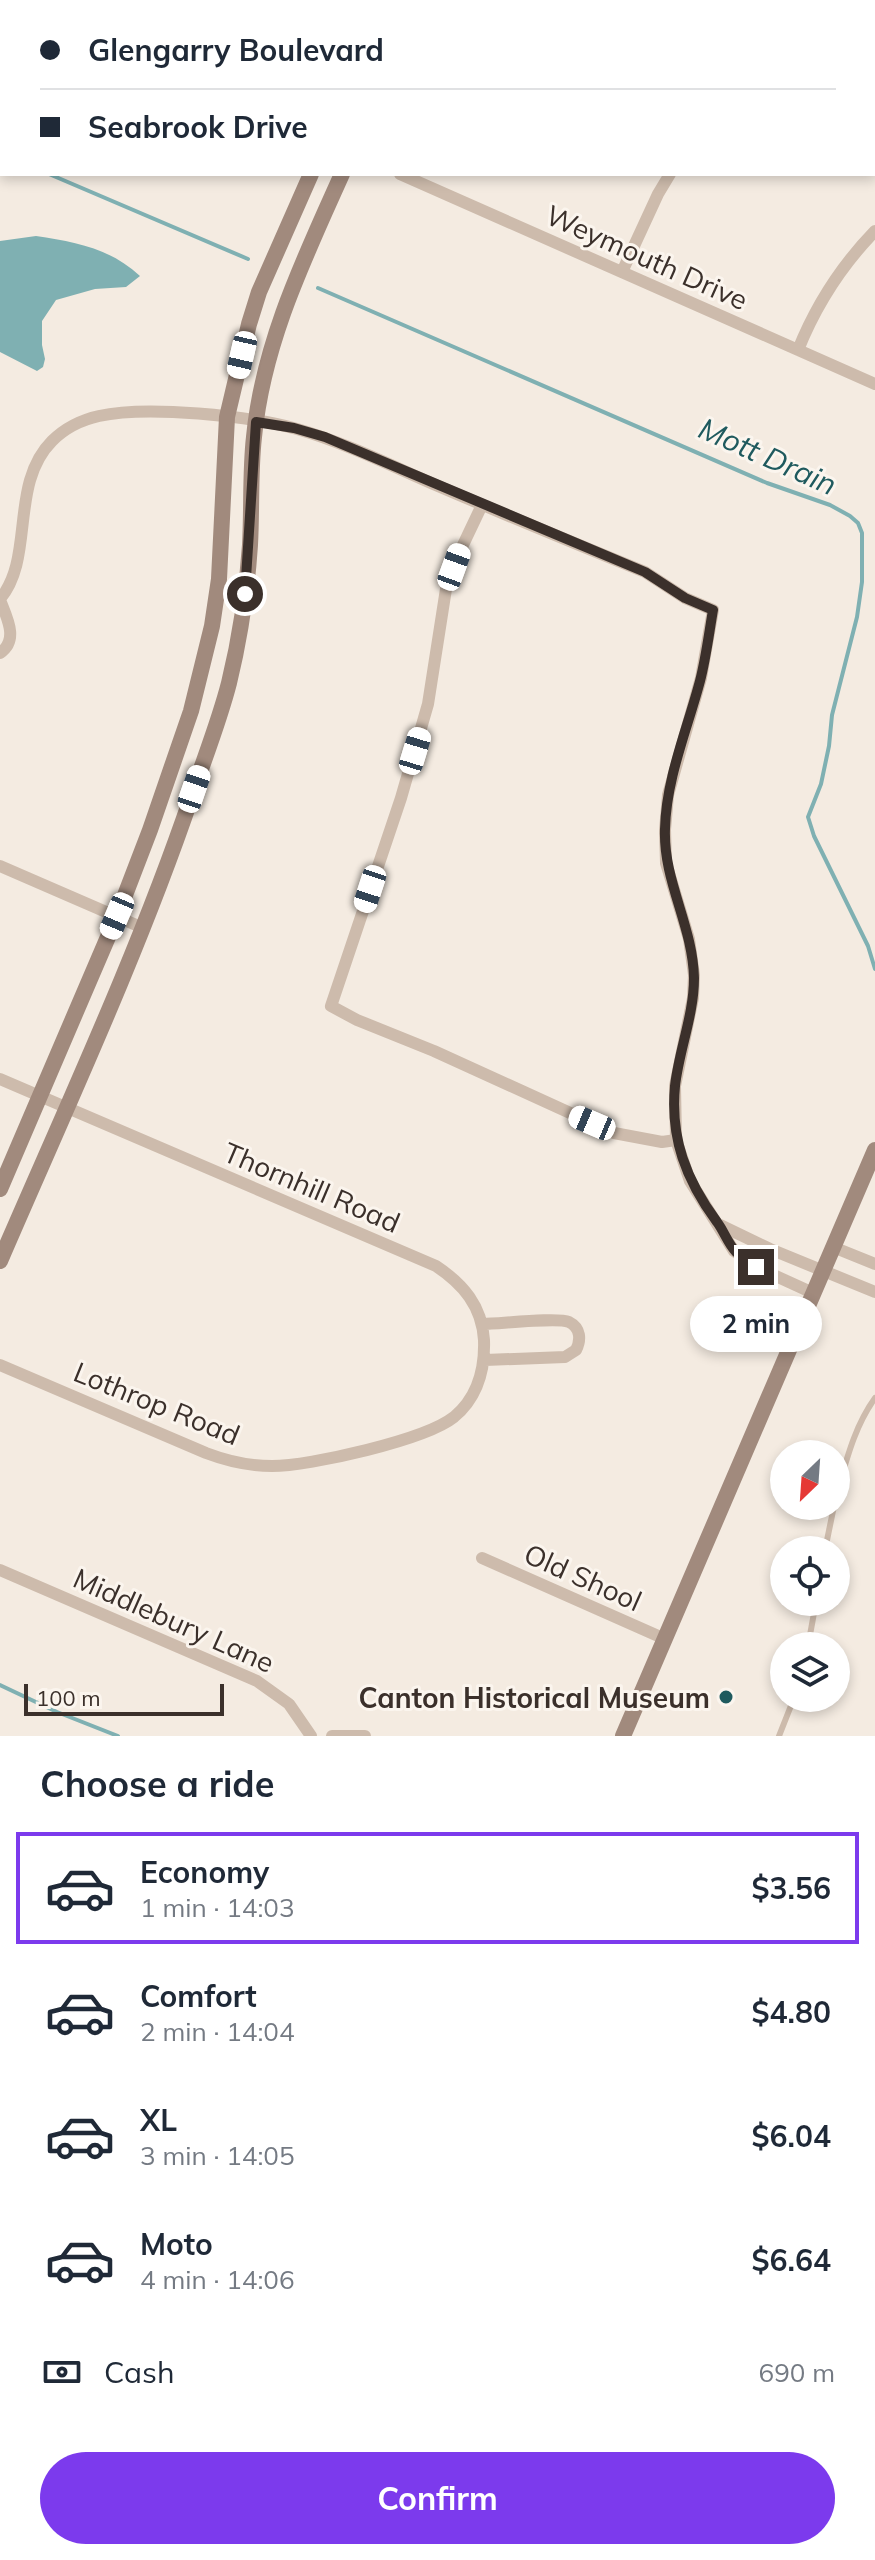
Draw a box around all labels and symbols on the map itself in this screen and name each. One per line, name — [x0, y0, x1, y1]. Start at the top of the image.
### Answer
street label: Weymouth Drive — [541, 197, 753, 317]
car — [225, 329, 259, 381]
water label: Mott Drain — [693, 409, 843, 503]
car — [435, 540, 473, 594]
route start — [227, 576, 263, 612]
car — [397, 725, 433, 777]
car — [175, 762, 213, 816]
car — [351, 862, 389, 916]
car — [97, 889, 137, 943]
car — [565, 1103, 619, 1143]
street label: Thornhill Road — [219, 1134, 405, 1240]
route end — [738, 1249, 774, 1285]
callout: 2 min — [690, 1295, 822, 1351]
street label: Lothrop Road — [69, 1354, 245, 1452]
north arrow — [770, 1440, 850, 1520]
street label: Old Shool — [519, 1536, 647, 1618]
street label: Middlebury Lane — [68, 1560, 280, 1680]
scale bar — [24, 1680, 224, 1716]
place label: Canton Historical Museum — [359, 1680, 710, 1715]
marker: Canton Historical Museum — [717, 1688, 735, 1706]

